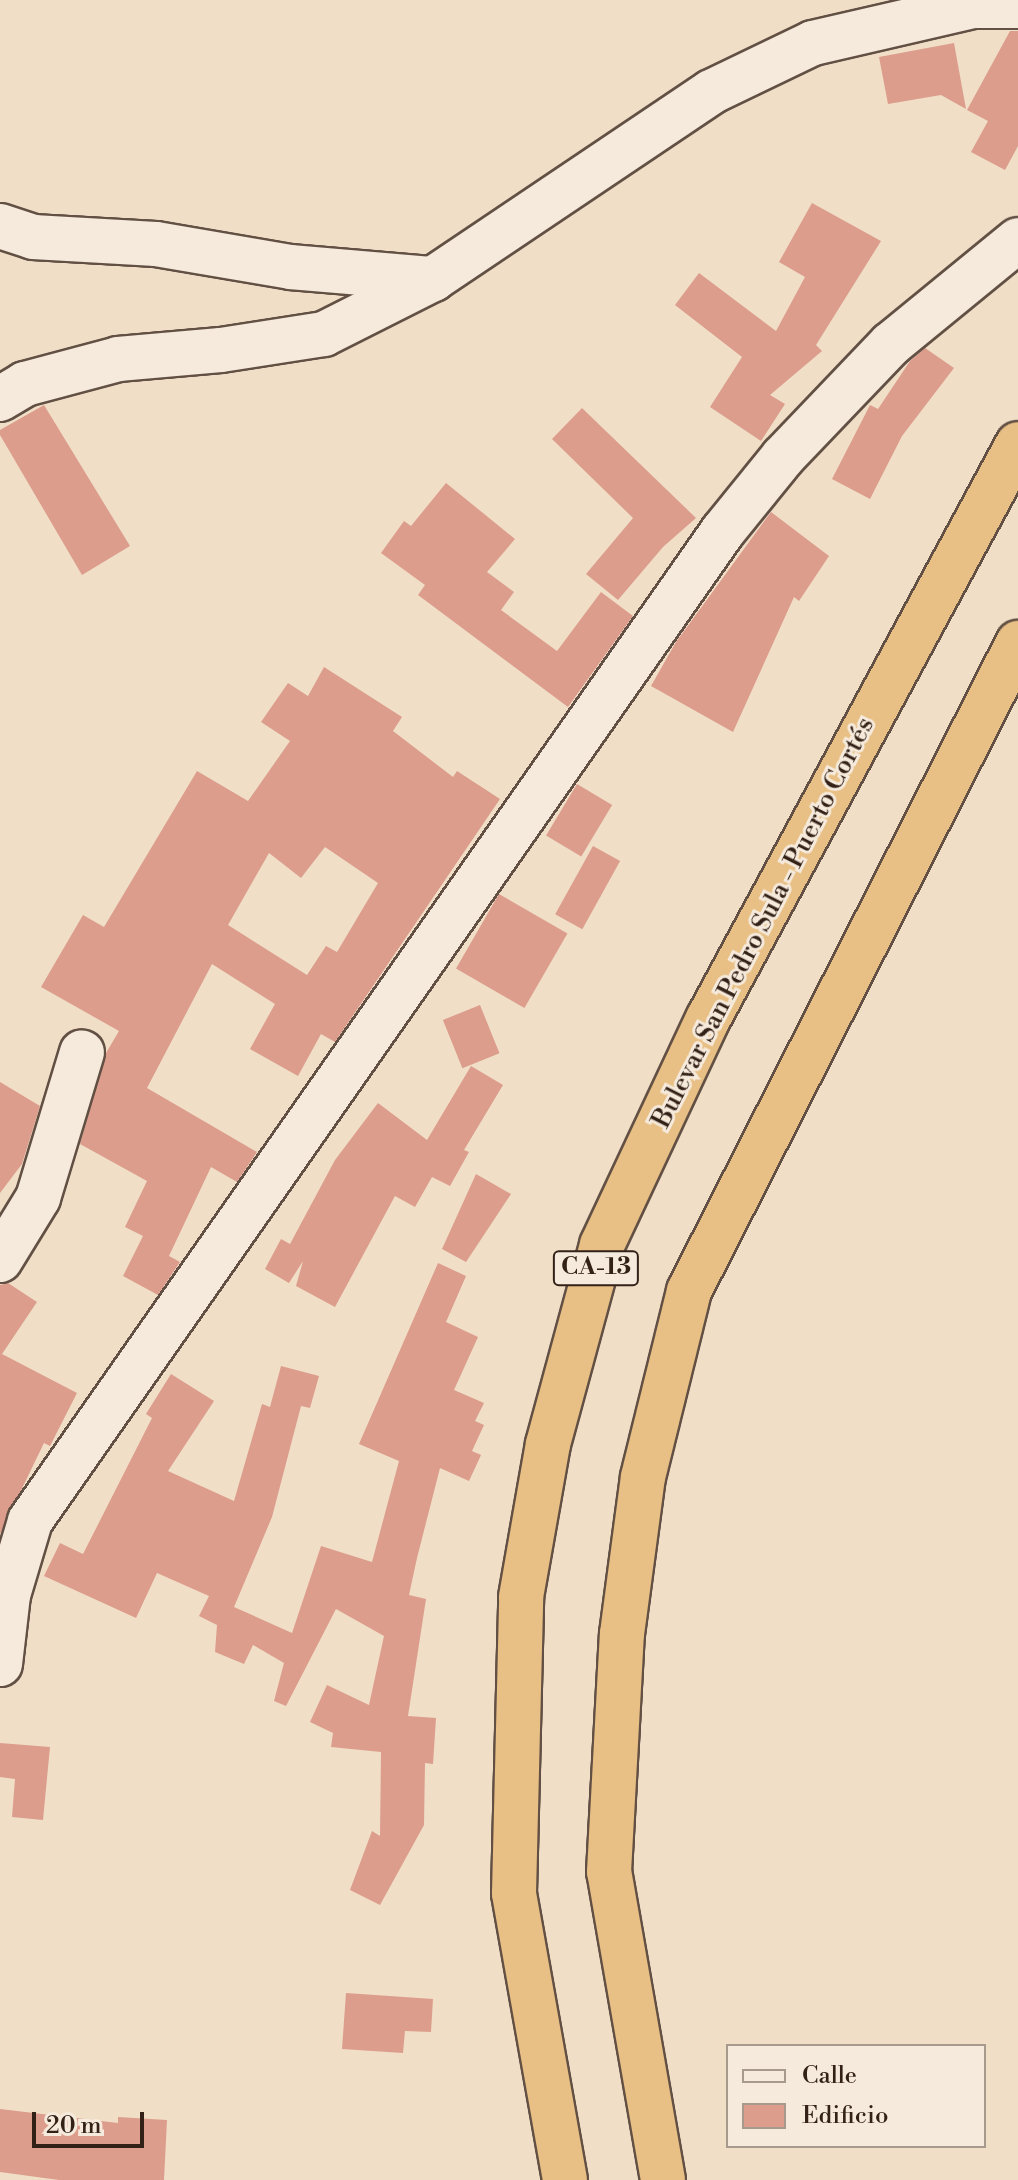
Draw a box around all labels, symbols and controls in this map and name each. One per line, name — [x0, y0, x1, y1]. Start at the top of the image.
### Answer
street label: Bulevar San Pedro Sula - Puerto Cortés — [646, 713, 882, 1133]
road number: CA-13 — [552, 1248, 640, 1288]
legend — [726, 2044, 986, 2148]
text: Calle — [802, 2061, 857, 2091]
scale bar — [36, 2096, 148, 2146]
text: Edificio — [802, 2101, 888, 2131]
text: 20 m — [46, 2111, 102, 2141]

